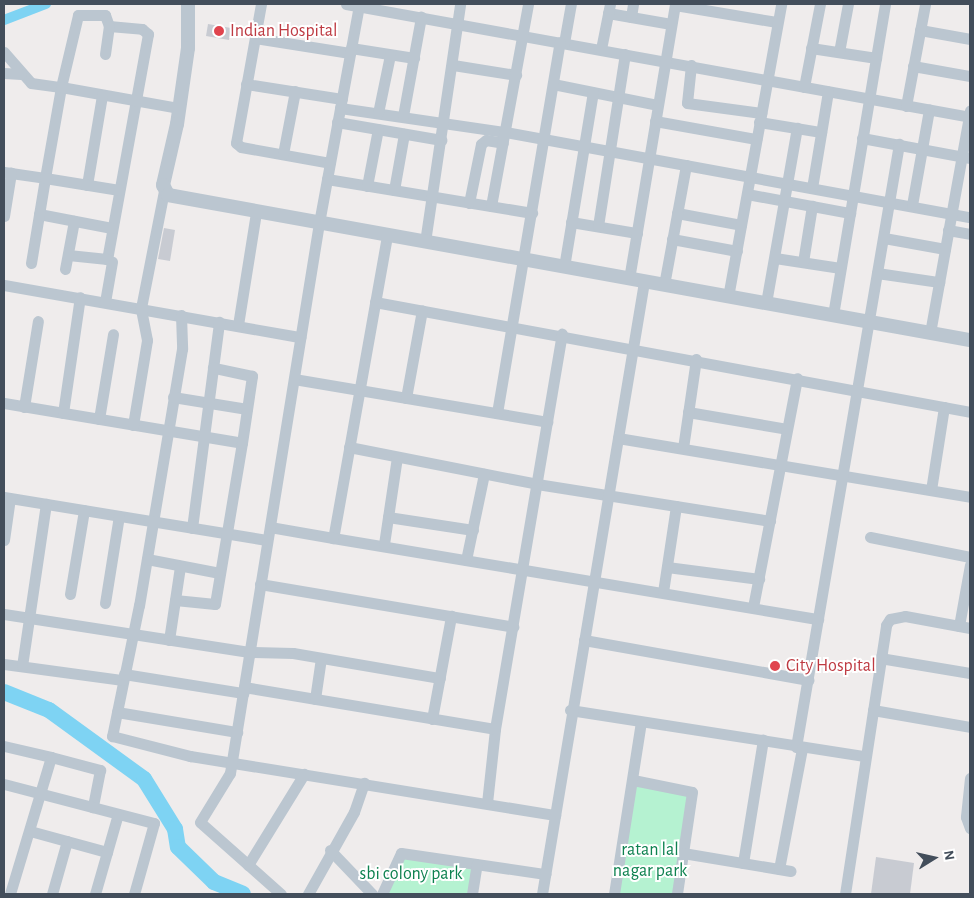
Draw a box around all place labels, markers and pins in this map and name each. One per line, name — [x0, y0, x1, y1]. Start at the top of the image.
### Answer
place label: Indian Hospital — [230, 20, 337, 42]
marker: Indian Hospital — [212, 24, 226, 38]
place label: City Hospital — [786, 655, 876, 677]
marker: City Hospital — [768, 659, 782, 673]

